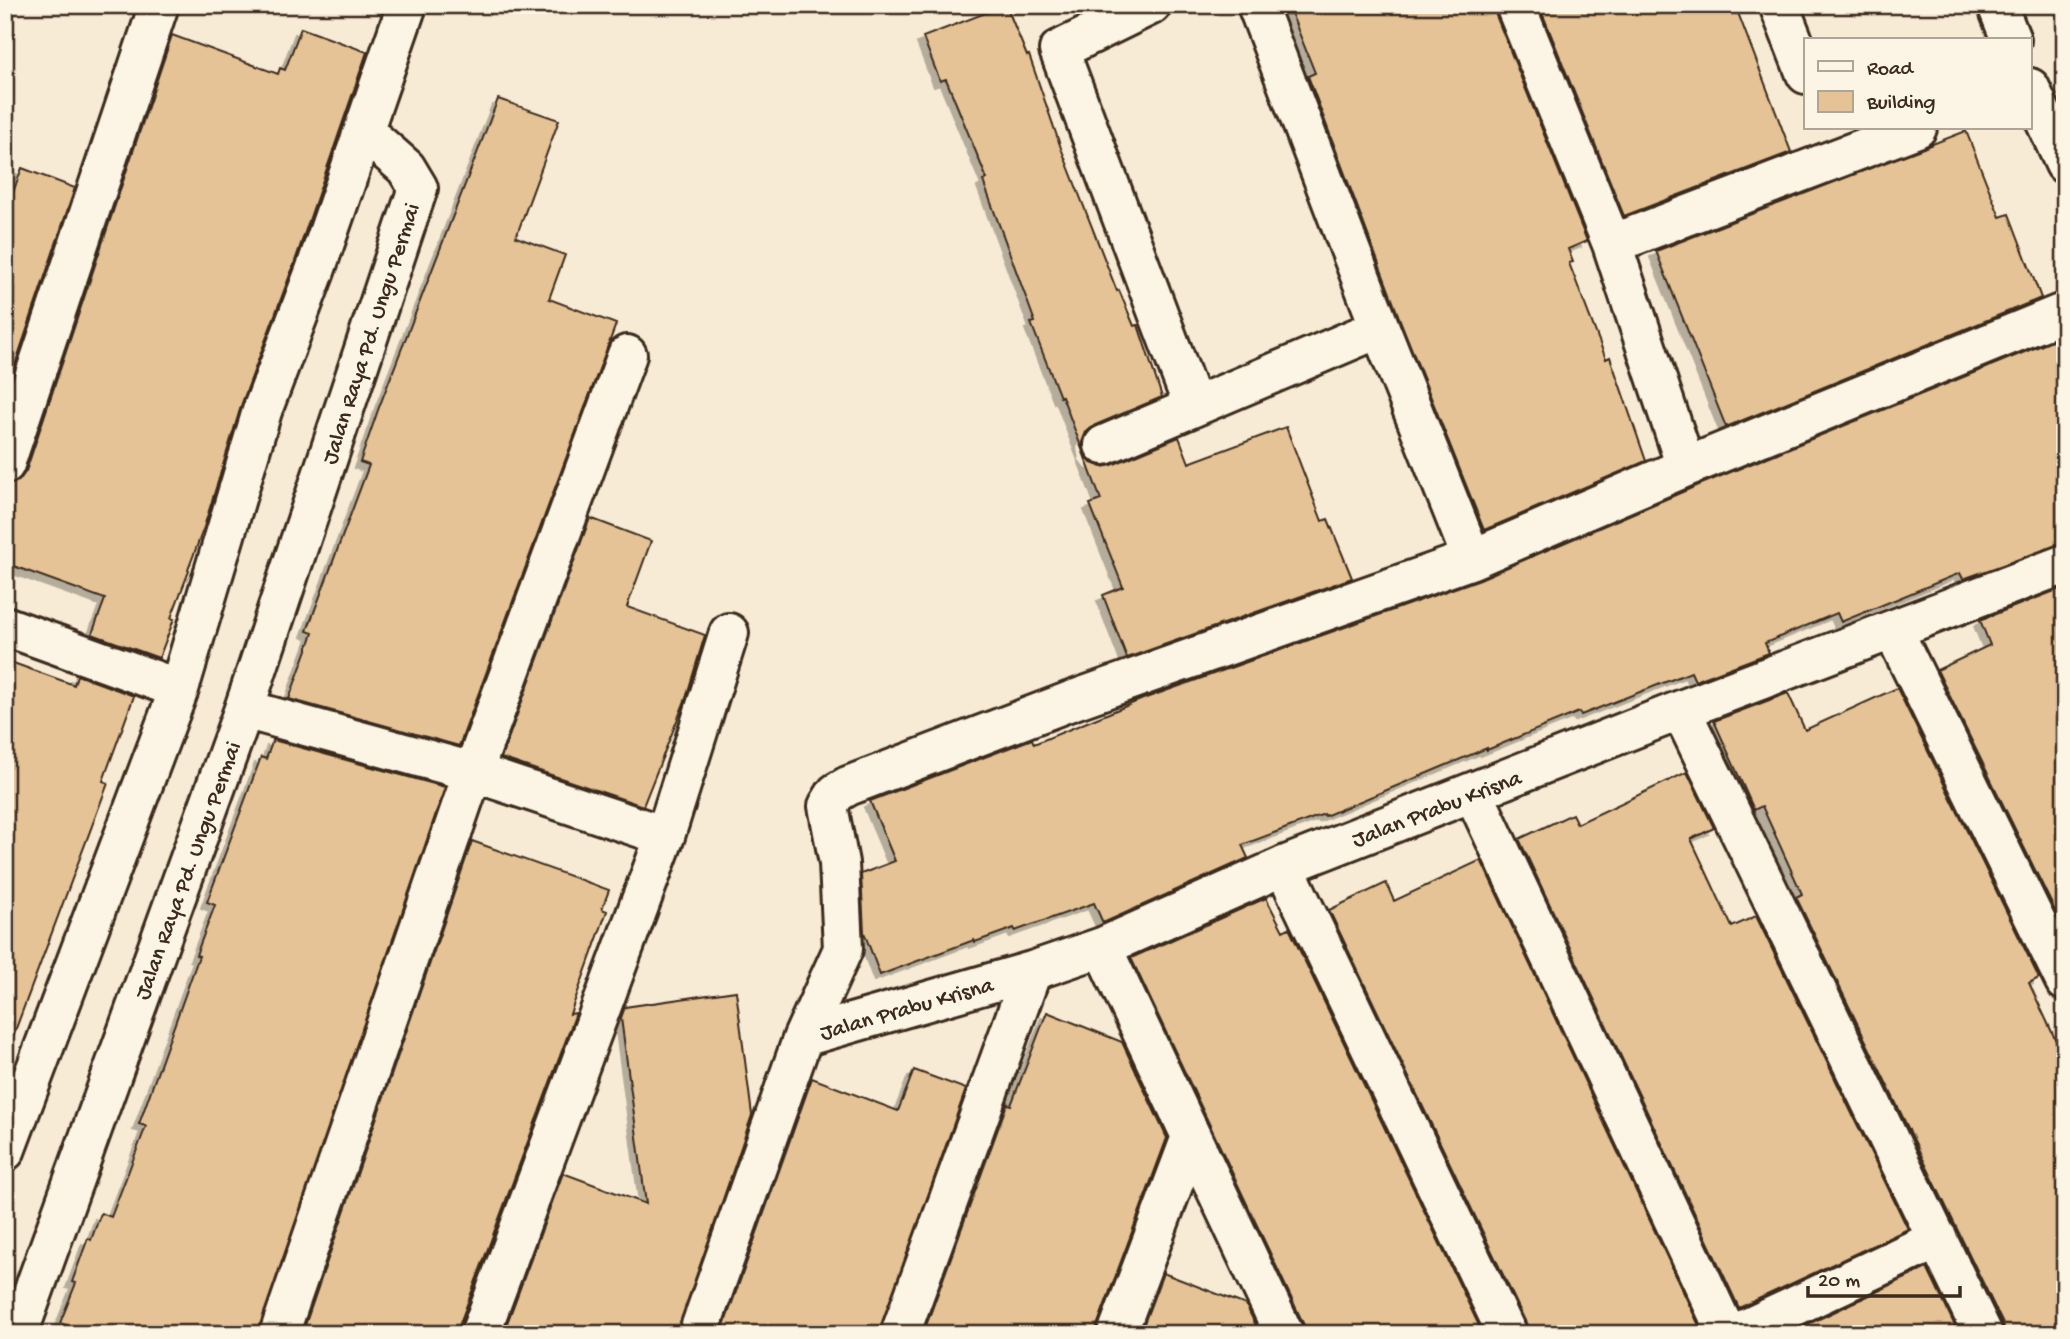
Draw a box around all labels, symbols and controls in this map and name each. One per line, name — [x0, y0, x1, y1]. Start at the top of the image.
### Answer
legend — [1804, 38, 2032, 130]
text: Road — [1867, 58, 1915, 83]
text: Building — [1866, 92, 1936, 117]
street label: Jalan Raya Pd. Ungu Permai — [317, 200, 427, 468]
street label: Jalan Raya Pd. Ungu Permai — [130, 738, 249, 1004]
street label: Jalan Prabu Krisna — [1349, 765, 1527, 855]
street label: Jalan Prabu Krisna — [817, 972, 998, 1048]
scale bar — [1808, 1255, 1960, 1299]
text: 20 m — [1818, 1270, 1860, 1295]

